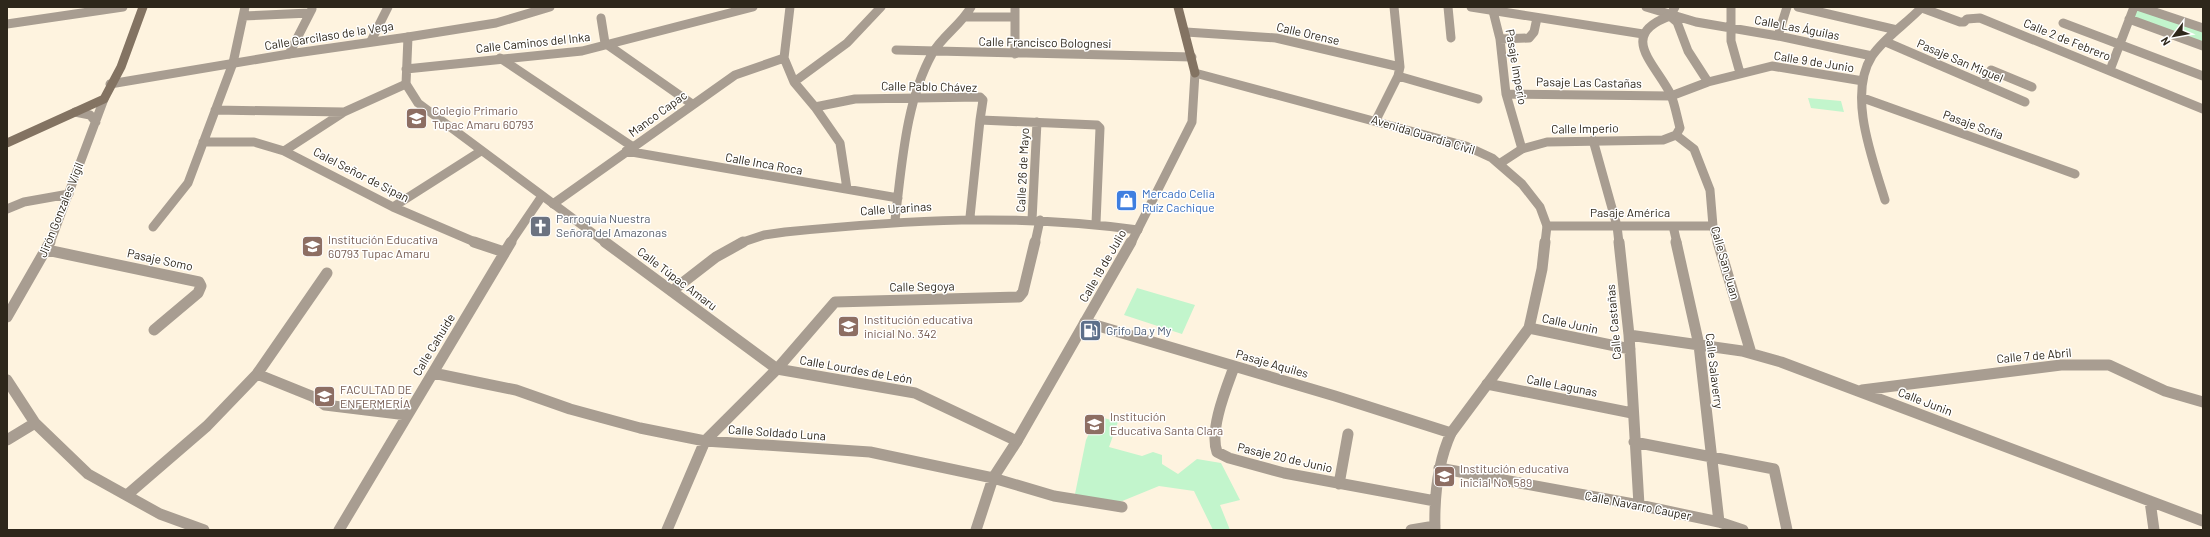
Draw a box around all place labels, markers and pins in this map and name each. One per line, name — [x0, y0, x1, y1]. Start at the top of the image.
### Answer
place label: Colegio Primario Tupac Amaru 60793 — [432, 103, 534, 131]
school or university icon: Colegio Primario Tupac Amaru 60793 — [403, 105, 429, 131]
place label: Mercado Celia Ruíz Cachique — [1142, 186, 1215, 214]
shop icon: Mercado Celia Ruíz Cachique — [1113, 188, 1139, 214]
place label: Parroquia Nuestra Señora del Amazonas — [556, 211, 667, 239]
church icon: Parroquia Nuestra Señora del Amazonas — [528, 213, 554, 239]
place label: Institución Educativa 60793 Tupac Amaru — [328, 232, 438, 260]
school or university icon: Institución Educativa 60793 Tupac Amaru — [299, 234, 325, 260]
place label: Institución educativa inicial No. 342 — [864, 312, 973, 340]
school or university icon: Institución educativa inicial No. 342 — [835, 314, 861, 340]
fuel station icon: Grifo Da y My — [1078, 318, 1104, 344]
place label: Grifo Da y My — [1106, 323, 1172, 337]
place label: FACULTAD DE ENFERMERÍA — [340, 382, 412, 410]
school or university icon: FACULTAD DE ENFERMERÍA — [312, 384, 338, 410]
place label: Institución Educativa Santa Clara — [1110, 409, 1223, 437]
school or university icon: Institución Educativa Santa Clara — [1082, 411, 1108, 437]
place label: Institución educativa inicial No. 589 — [1460, 461, 1569, 489]
school or university icon: Institución educativa inicial No. 589 — [1432, 463, 1458, 489]

